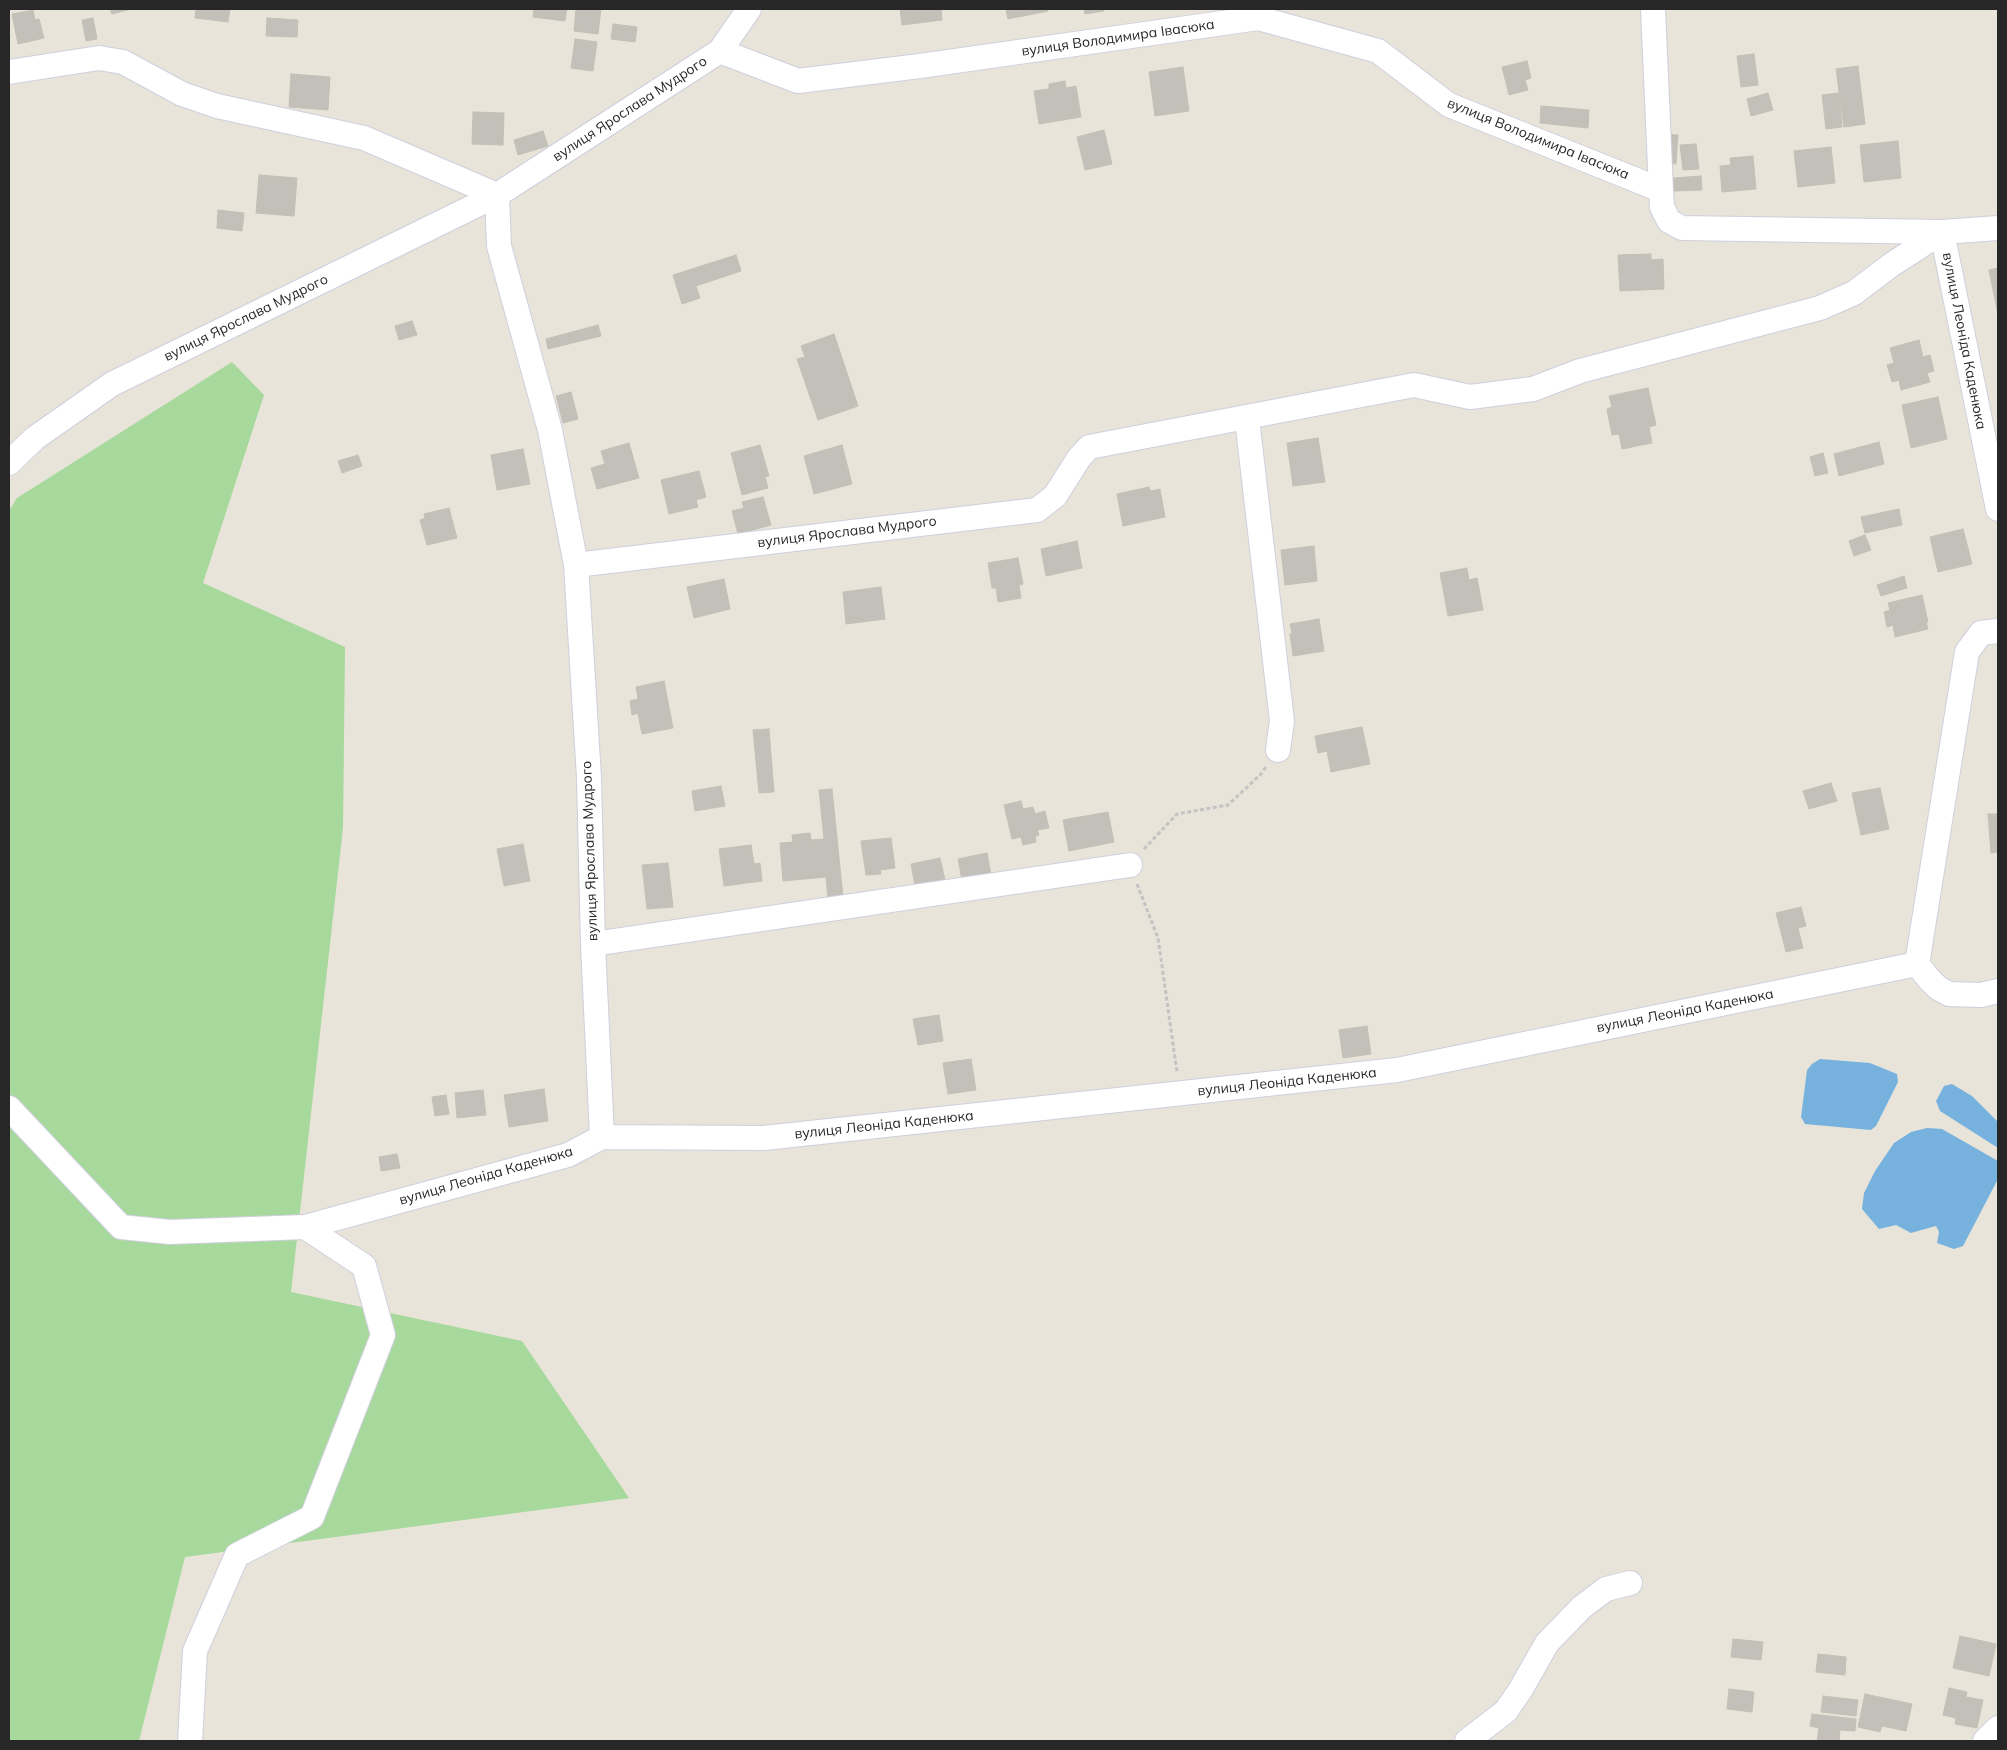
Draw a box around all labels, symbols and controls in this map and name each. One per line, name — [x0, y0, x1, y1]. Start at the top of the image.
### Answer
street label: вулиця Володимира Івасюка — [1020, 16, 1216, 60]
street label: вулиця Ярослава Мудрого — [550, 53, 710, 165]
street label: вулиця Володимира Івасюка — [1445, 95, 1631, 183]
street label: вулиця Леоніда Каденюка — [1939, 251, 1989, 431]
street label: вулиця Ярослава Мудрого — [161, 271, 331, 365]
street label: вулиця Ярослава Мудрого — [756, 513, 938, 551]
street label: вулиця Ярослава Мудрого — [578, 761, 602, 941]
street label: вулиця Леоніда Каденюка — [1595, 986, 1775, 1036]
street label: вулиця Леоніда Каденюка — [1197, 1064, 1377, 1100]
street label: вулиця Леоніда Каденюка — [794, 1107, 974, 1143]
street label: вулиця Леоніда Каденюка — [397, 1143, 575, 1209]

